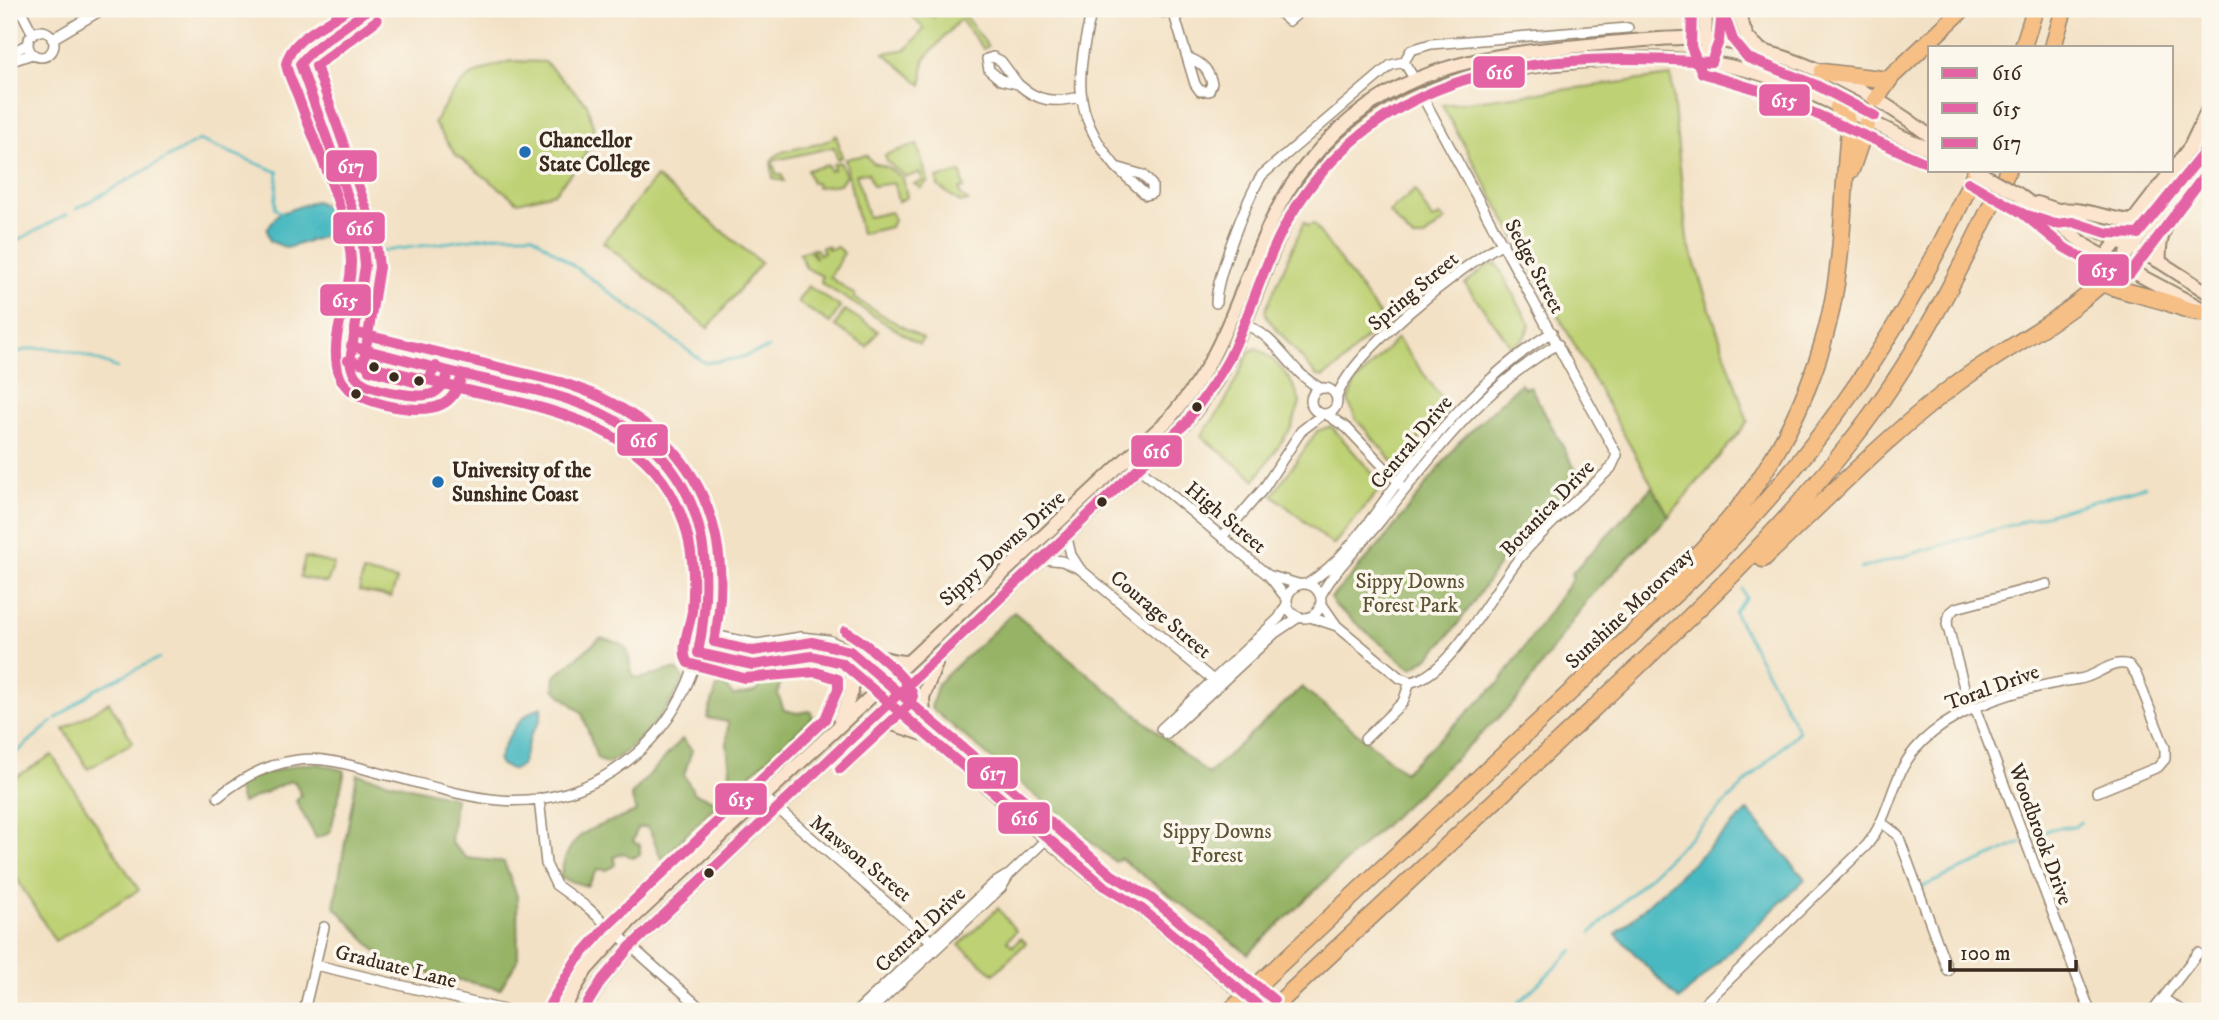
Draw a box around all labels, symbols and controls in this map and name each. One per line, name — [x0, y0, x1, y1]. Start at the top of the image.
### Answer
legend — [1928, 46, 2174, 172]
line badge: 616 — [1472, 55, 1526, 89]
text: 616 — [1992, 61, 2022, 87]
text: 616 — [1486, 62, 1513, 85]
line badge: 615 — [1758, 83, 1811, 117]
text: 615 — [1771, 90, 1798, 113]
text: 615 — [1992, 97, 2021, 123]
place label: Chancellor State College — [539, 128, 650, 178]
text: 617 — [1992, 131, 2022, 157]
marker: Chancellor State College — [517, 144, 533, 160]
line badge: 617 — [325, 149, 378, 183]
text: 617 — [338, 156, 364, 179]
line badge: 616 — [332, 211, 386, 245]
street label: Sedge Street — [1498, 215, 1570, 318]
text: 616 — [346, 218, 373, 241]
street label: Spring Street — [1363, 246, 1464, 337]
line badge: 615 — [2077, 253, 2130, 287]
text: 615 — [2091, 260, 2118, 283]
line badge: 615 — [319, 283, 372, 317]
text: 615 — [332, 290, 359, 313]
unlabelled marker — [367, 360, 381, 374]
unlabelled marker — [387, 370, 401, 384]
unlabelled marker — [412, 374, 426, 388]
unlabelled marker — [349, 387, 363, 401]
street label: Central Drive — [1365, 390, 1459, 495]
unlabelled marker — [1190, 400, 1204, 414]
line badge: 616 — [616, 423, 669, 457]
text: 616 — [630, 430, 657, 453]
line badge: 616 — [1130, 434, 1183, 468]
text: 616 — [1143, 441, 1170, 464]
street label: Botanica Drive — [1495, 455, 1601, 563]
place label: University of the Sunshine Coast — [452, 458, 591, 508]
marker: University of the Sunshine Coast — [430, 474, 446, 490]
street label: High Street — [1179, 476, 1272, 560]
street label: Sippy Downs Drive — [934, 485, 1071, 612]
unlabelled marker — [1095, 495, 1109, 509]
street label: Sunshine Motorway — [1560, 542, 1700, 675]
street label: Courage Street — [1104, 565, 1216, 665]
park label: Sippy Downs Forest Park — [1355, 569, 1465, 619]
street label: Toral Drive — [1942, 659, 2043, 717]
line badge: 617 — [966, 756, 1019, 790]
street label: Woodbrook Drive — [2002, 759, 2078, 909]
text: 617 — [980, 763, 1006, 786]
line badge: 615 — [714, 782, 768, 816]
text: 615 — [728, 789, 755, 812]
line badge: 616 — [997, 801, 1051, 835]
text: 616 — [1011, 808, 1038, 831]
street label: Mawson Street — [804, 810, 917, 908]
park label: Sippy Downs Forest — [1162, 819, 1272, 869]
unlabelled marker — [702, 866, 716, 880]
street label: Central Drive — [870, 881, 972, 978]
scale bar — [1950, 929, 2076, 973]
street label: Graduate Lane — [332, 939, 460, 995]
text: 100 m — [1960, 941, 2011, 967]

